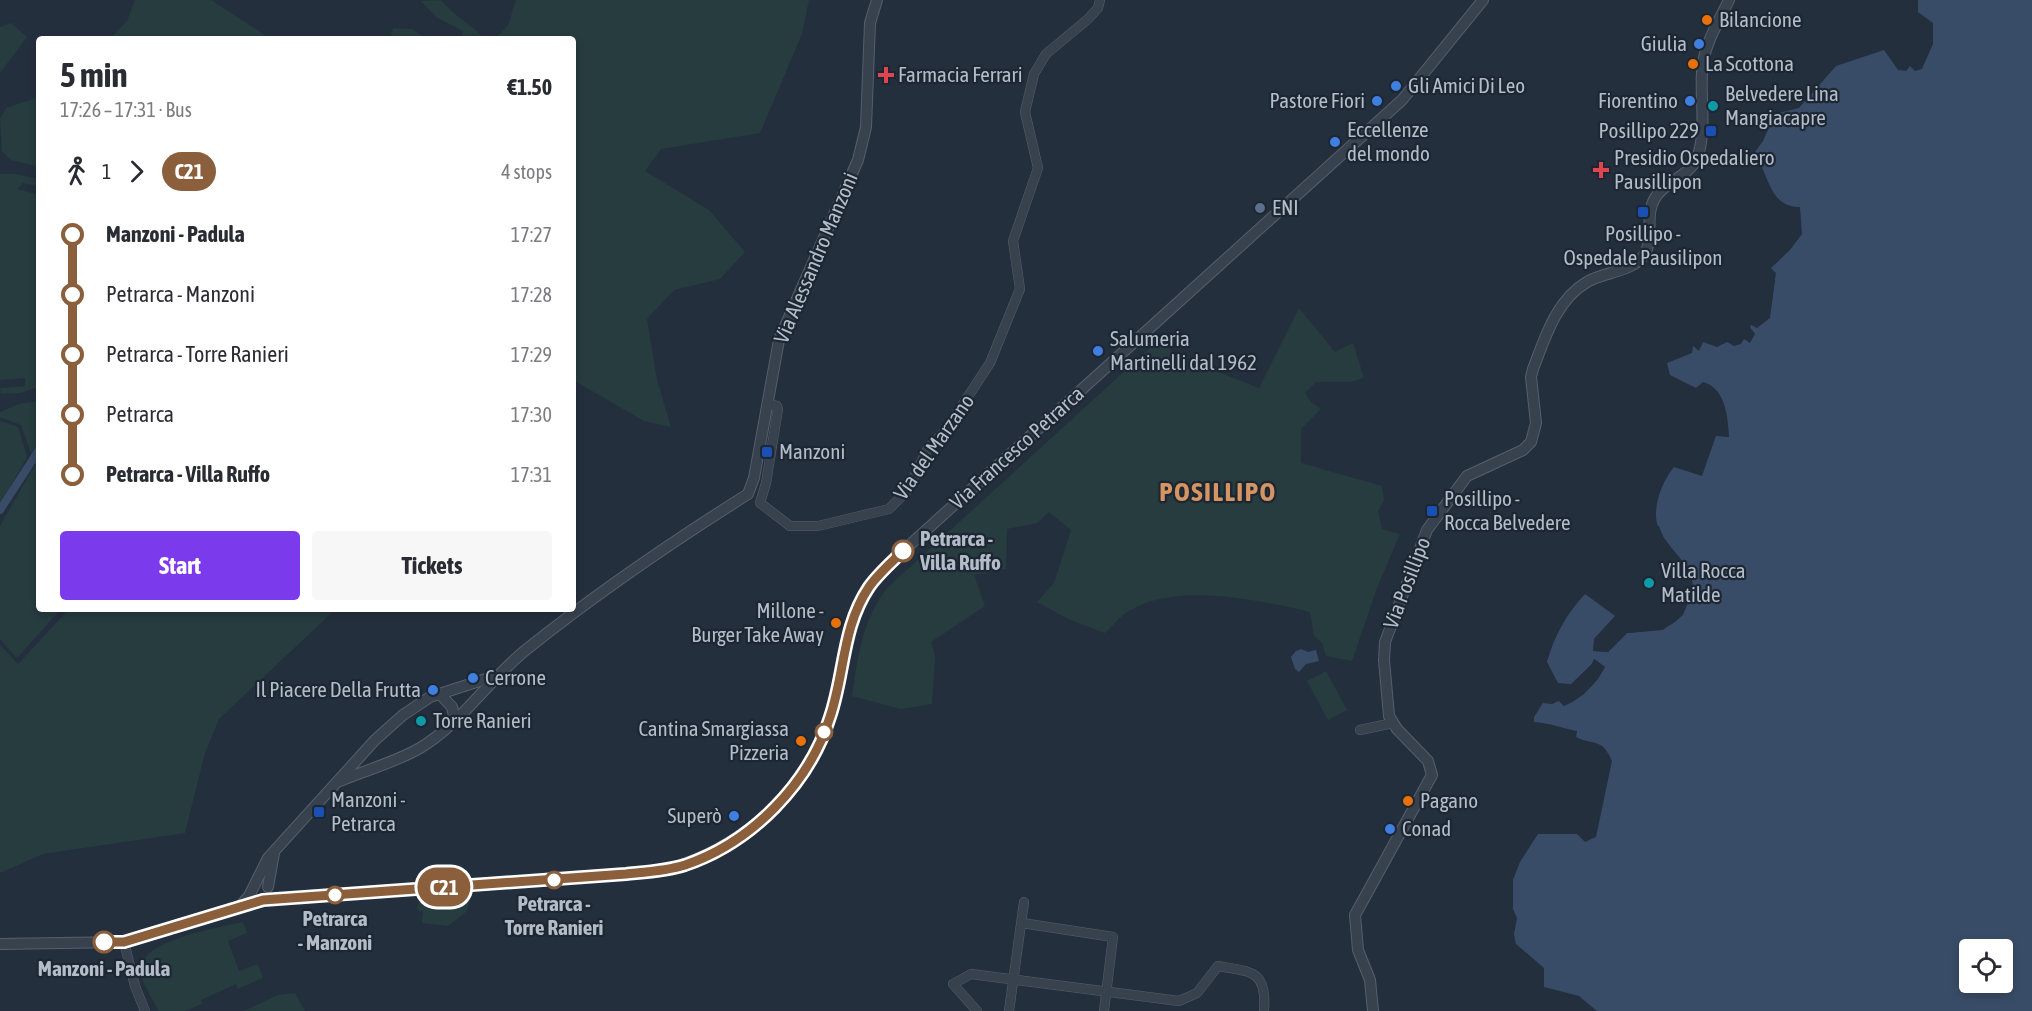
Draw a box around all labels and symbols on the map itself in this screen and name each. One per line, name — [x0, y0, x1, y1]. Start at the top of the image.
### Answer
place label: Bilancione — [1719, 7, 1802, 31]
marker: Bilancione — [1700, 13, 1714, 27]
place label: Giulia — [1641, 31, 1687, 55]
marker: Giulia — [1692, 37, 1706, 51]
place label: La Scottona — [1705, 51, 1794, 75]
marker: La Scottona — [1686, 57, 1700, 71]
place label: Farmacia Ferrari — [898, 62, 1022, 86]
marker: Farmacia Ferrari — [879, 68, 893, 82]
place label: Gli Amici Di Leo — [1408, 73, 1525, 97]
marker: Gli Amici Di Leo — [1389, 79, 1403, 93]
place label: Belvedere Lina Mangiacapre — [1725, 81, 1839, 129]
place label: Pastore Fiori — [1269, 88, 1365, 112]
place label: Fiorentino — [1598, 88, 1678, 112]
marker: Pastore Fiori — [1370, 94, 1384, 108]
marker: Fiorentino — [1683, 94, 1697, 108]
marker: Belvedere Lina Mangiacapre — [1706, 99, 1720, 113]
place label: Eccellenze del mondo — [1347, 117, 1430, 165]
place label: Posillipo 229 — [1599, 118, 1699, 142]
marker: Posillipo 229 — [1704, 124, 1718, 138]
marker: Eccellenze del mondo — [1328, 135, 1342, 149]
place label: Presidio Ospedaliero Pausillipon — [1614, 145, 1775, 193]
marker: Presidio Ospedaliero Pausillipon — [1592, 161, 1610, 179]
street label: Via Alessandro Manzoni — [768, 169, 862, 346]
place label: ENI — [1272, 195, 1299, 219]
marker: ENI — [1253, 201, 1267, 215]
marker: Posillipo - Ospedale Pausilipon — [1636, 205, 1650, 219]
place label: Posillipo - Ospedale Pausilipon — [1564, 221, 1722, 269]
place label: Salumeria Martinelli dal 1962 — [1110, 326, 1257, 374]
marker: Salumeria Martinelli dal 1962 — [1091, 344, 1105, 358]
street label: Via Francesco Petrarca — [945, 381, 1088, 514]
street label: Via del Marzano — [888, 389, 978, 504]
place label: Manzoni — [779, 439, 845, 463]
marker: Manzoni — [760, 445, 774, 459]
district label: POSILLIPO — [1159, 476, 1277, 507]
place label: Posillipo - Rocca Belvedere — [1444, 486, 1570, 534]
marker: Posillipo - Rocca Belvedere — [1425, 504, 1439, 518]
place label: Petrarca - Villa Ruffo — [919, 526, 1001, 574]
street label: Via Posillipo — [1378, 534, 1434, 632]
marker: Petrarca - Villa Ruffo — [892, 540, 914, 562]
place label: Villa Rocca Matilde — [1661, 558, 1746, 606]
marker: Villa Rocca Matilde — [1642, 576, 1656, 590]
place label: Millone - Burger Take Away — [691, 598, 824, 646]
marker: Millone - Burger Take Away — [829, 616, 843, 630]
place label: Cerrone — [485, 665, 546, 689]
marker: Cerrone — [466, 671, 480, 685]
place label: Il Piacere Della Frutta — [256, 677, 421, 701]
marker: Il Piacere Della Frutta — [426, 683, 440, 697]
place label: Torre Ranieri — [433, 708, 531, 732]
marker: Torre Ranieri — [414, 714, 428, 728]
place label: Cantina Smargiassa Pizzeria — [638, 716, 789, 764]
unlabelled marker — [815, 723, 833, 741]
marker: Cantina Smargiassa Pizzeria — [794, 734, 808, 748]
place label: Manzoni - Petrarca — [331, 787, 405, 835]
place label: Pagano — [1420, 788, 1478, 812]
marker: Pagano — [1401, 794, 1415, 808]
place label: Superò — [667, 803, 722, 827]
marker: Manzoni - Petrarca — [312, 805, 326, 819]
marker: Superò — [727, 809, 741, 823]
place label: Conad — [1402, 816, 1451, 840]
marker: Conad — [1383, 822, 1397, 836]
line badge: C21 — [410, 868, 478, 906]
marker: Petrarca - Torre Ranieri — [545, 871, 563, 889]
marker: Petrarca - Manzoni — [326, 886, 344, 904]
place label: Petrarca - Torre Ranieri — [505, 891, 603, 939]
place label: Petrarca - Manzoni — [298, 906, 372, 954]
marker: Manzoni - Padula — [93, 931, 115, 953]
place label: Manzoni - Padula — [38, 956, 170, 980]

